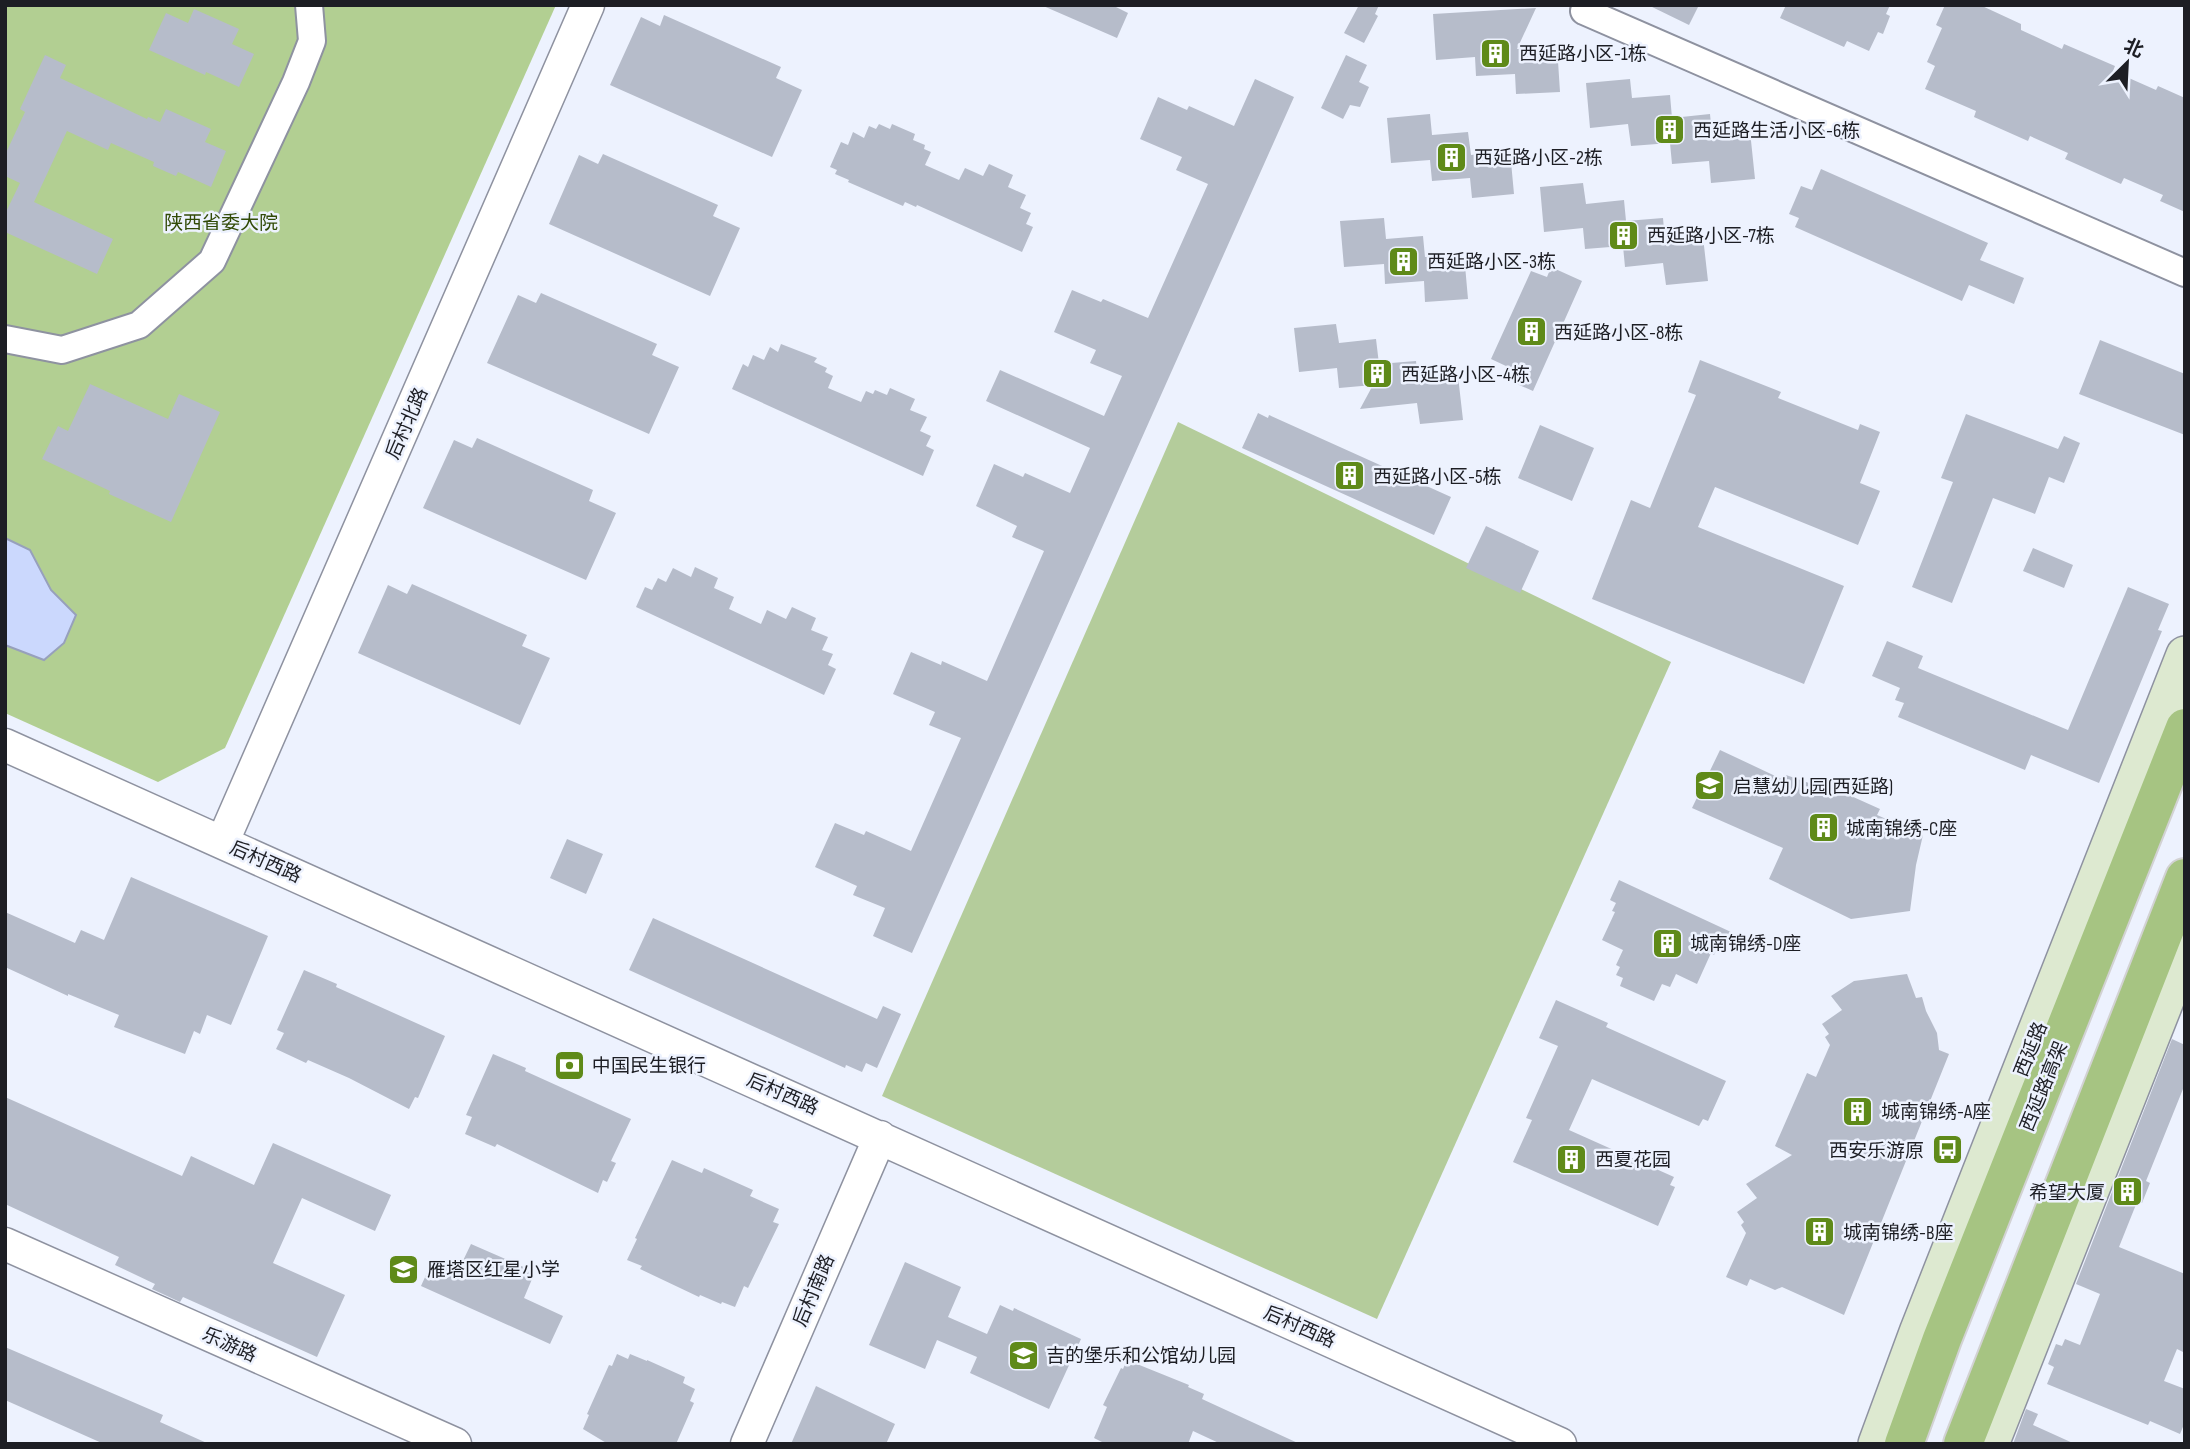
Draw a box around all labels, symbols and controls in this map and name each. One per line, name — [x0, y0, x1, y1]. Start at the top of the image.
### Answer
north arrow — [2092, 28, 2162, 98]
text: 北 — [2120, 34, 2147, 63]
building icon: 西延路小区-1栋 — [1479, 36, 1513, 70]
place label: 西延路小区-1栋 — [1519, 43, 1647, 66]
building icon: 西延路生活小区-6栋 — [1653, 113, 1687, 147]
place label: 西延路生活小区-6栋 — [1693, 120, 1860, 143]
building icon: 西延路小区-2栋 — [1434, 140, 1468, 174]
place label: 西延路小区-2栋 — [1474, 147, 1603, 170]
park label: 陕西省委大院 — [164, 212, 278, 235]
building icon: 西延路小区-7栋 — [1607, 218, 1641, 252]
place label: 西延路小区-7栋 — [1647, 225, 1775, 248]
building icon: 西延路小区-3栋 — [1387, 244, 1421, 278]
place label: 西延路小区-3栋 — [1427, 251, 1556, 274]
building icon: 西延路小区-8栋 — [1514, 315, 1548, 349]
place label: 西延路小区-8栋 — [1554, 322, 1683, 345]
building icon: 西延路小区-4栋 — [1361, 357, 1395, 391]
place label: 西延路小区-4栋 — [1401, 364, 1530, 387]
street label: 后村北路 — [381, 384, 433, 463]
building icon: 西延路小区-5栋 — [1333, 459, 1367, 493]
place label: 西延路小区-5栋 — [1373, 466, 1502, 489]
school or university icon: 启慧幼儿园(西延路) — [1693, 769, 1727, 803]
place label: 启慧幼儿园(西延路) — [1733, 776, 1893, 799]
building icon: 城南锦绣-C座 — [1806, 811, 1840, 845]
place label: 城南锦绣-C座 — [1846, 818, 1957, 841]
street label: 后村西路 — [226, 836, 305, 888]
building icon: 城南锦绣-D座 — [1650, 926, 1684, 960]
place label: 城南锦绣-D座 — [1690, 933, 1801, 956]
street label: 西延路 — [2010, 1019, 2053, 1080]
street label: 西延路高架 — [2016, 1038, 2073, 1135]
bank icon: 中国民生银行 — [552, 1048, 586, 1082]
place label: 中国民生银行 — [592, 1055, 706, 1078]
street label: 后村西路 — [743, 1068, 822, 1120]
building icon: 城南锦绣-A座 — [1841, 1094, 1875, 1128]
place label: 城南锦绣-A座 — [1881, 1101, 1991, 1124]
bus stop icon: 西安乐游原 — [1930, 1133, 1964, 1167]
place label: 西安乐游原 — [1829, 1140, 1924, 1163]
building icon: 西夏花园 — [1555, 1142, 1589, 1176]
place label: 西夏花园 — [1595, 1149, 1671, 1172]
building icon: 希望大厦 — [2111, 1175, 2145, 1209]
place label: 希望大厦 — [2029, 1182, 2105, 1205]
building icon: 城南锦绣-B座 — [1803, 1215, 1837, 1249]
place label: 城南锦绣-B座 — [1843, 1222, 1953, 1245]
street label: 后村南路 — [789, 1251, 840, 1330]
school or university icon: 雁塔区红星小学 — [387, 1252, 421, 1286]
place label: 雁塔区红星小学 — [427, 1259, 560, 1282]
street label: 后村西路 — [1260, 1301, 1339, 1353]
street label: 乐游路 — [199, 1323, 260, 1367]
school or university icon: 吉的堡乐和公馆幼儿园 — [1006, 1338, 1040, 1372]
place label: 吉的堡乐和公馆幼儿园 — [1046, 1345, 1236, 1368]

